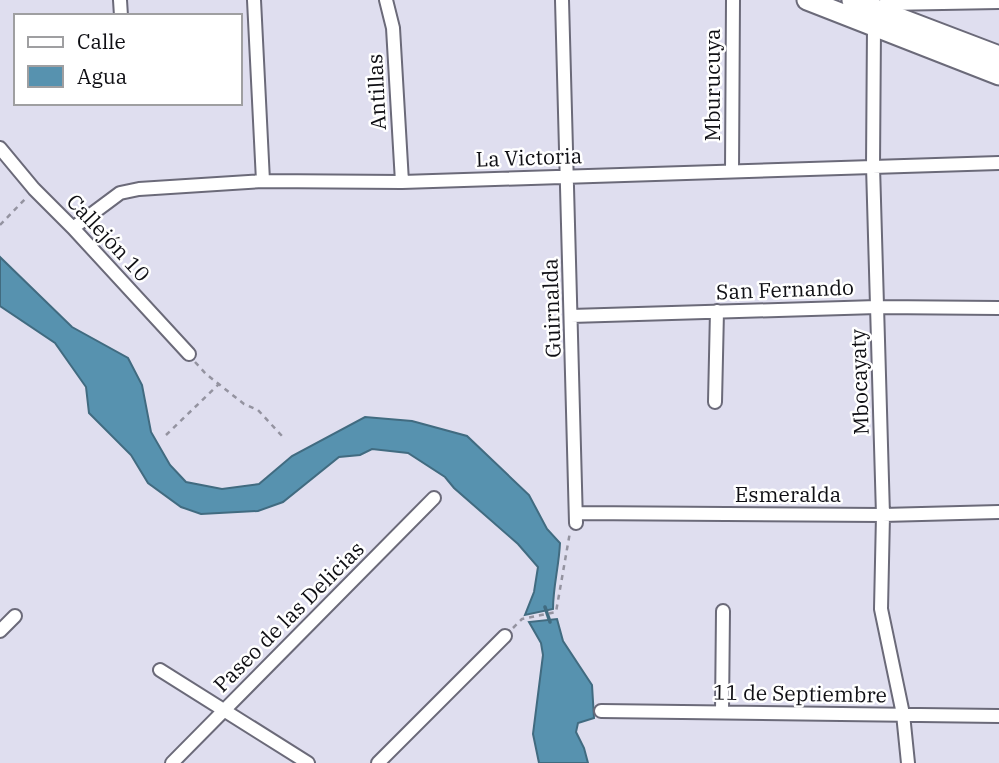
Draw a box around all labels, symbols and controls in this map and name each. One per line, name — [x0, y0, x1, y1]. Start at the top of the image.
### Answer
legend — [14, 14, 242, 105]
text: Calle — [77, 27, 126, 55]
street label: Mburucuya — [698, 29, 726, 141]
street label: Antillas — [360, 53, 392, 131]
text: Agua — [77, 62, 127, 90]
street label: La Victoria — [475, 141, 583, 173]
street label: Callejón 10 — [61, 187, 157, 287]
street label: Guirnalda — [535, 258, 567, 358]
street label: San Fernando — [716, 273, 854, 305]
street label: Mbocayaty — [843, 328, 875, 435]
street label: Esmeralda — [735, 480, 841, 508]
street label: Paseo de las Delicias — [207, 535, 370, 698]
street label: 11 de Septiembre — [713, 677, 887, 709]

